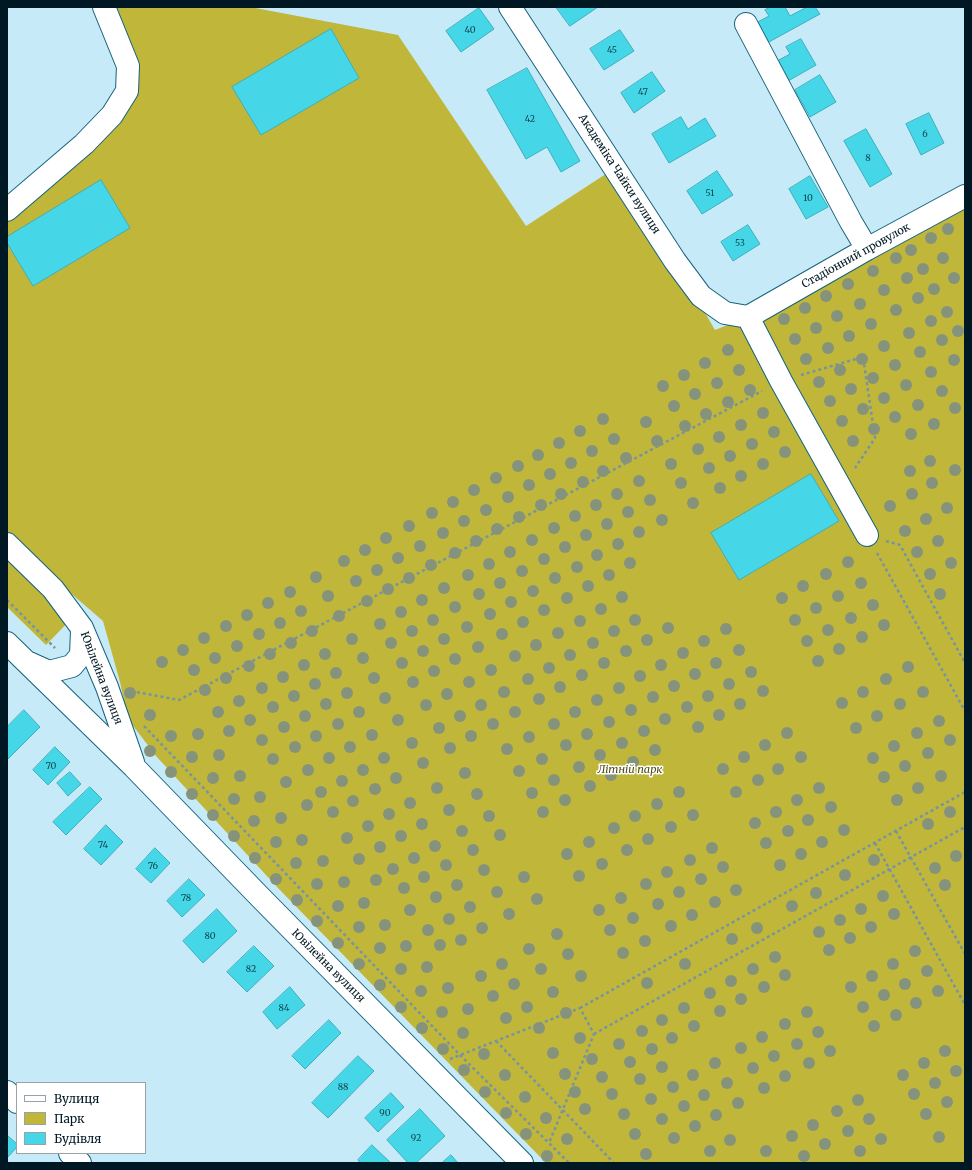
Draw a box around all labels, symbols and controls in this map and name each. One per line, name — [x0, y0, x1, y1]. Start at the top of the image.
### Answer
house number: 40 — [464, 25, 476, 35]
house number: 45 — [607, 45, 617, 55]
house number: 47 — [638, 87, 648, 97]
street label: Академіка Чайки вулиця — [575, 112, 663, 236]
house number: 42 — [525, 114, 535, 124]
house number: 6 — [922, 129, 928, 139]
house number: 8 — [865, 153, 871, 163]
house number: 51 — [706, 188, 714, 198]
house number: 10 — [803, 193, 813, 203]
street label: Стадіонний провулок — [799, 221, 913, 291]
house number: 53 — [735, 238, 745, 248]
street label: Ювілейна вулиця — [77, 630, 125, 726]
house number: 70 — [46, 761, 56, 771]
park label: Літній парк — [598, 763, 662, 777]
house number: 74 — [98, 840, 108, 850]
house number: 76 — [148, 861, 158, 871]
house number: 78 — [181, 893, 191, 903]
street label: Ювілейна вулиця — [289, 927, 367, 1005]
house number: 80 — [204, 931, 216, 941]
house number: 82 — [246, 964, 256, 974]
house number: 84 — [279, 1003, 289, 1013]
legend — [16, 1082, 146, 1154]
house number: 88 — [338, 1082, 348, 1092]
text: Вулиця — [54, 1091, 99, 1106]
house number: 90 — [379, 1108, 391, 1118]
text: Парк — [54, 1111, 85, 1126]
text: Будівля — [54, 1131, 101, 1146]
house number: 92 — [411, 1133, 421, 1143]

